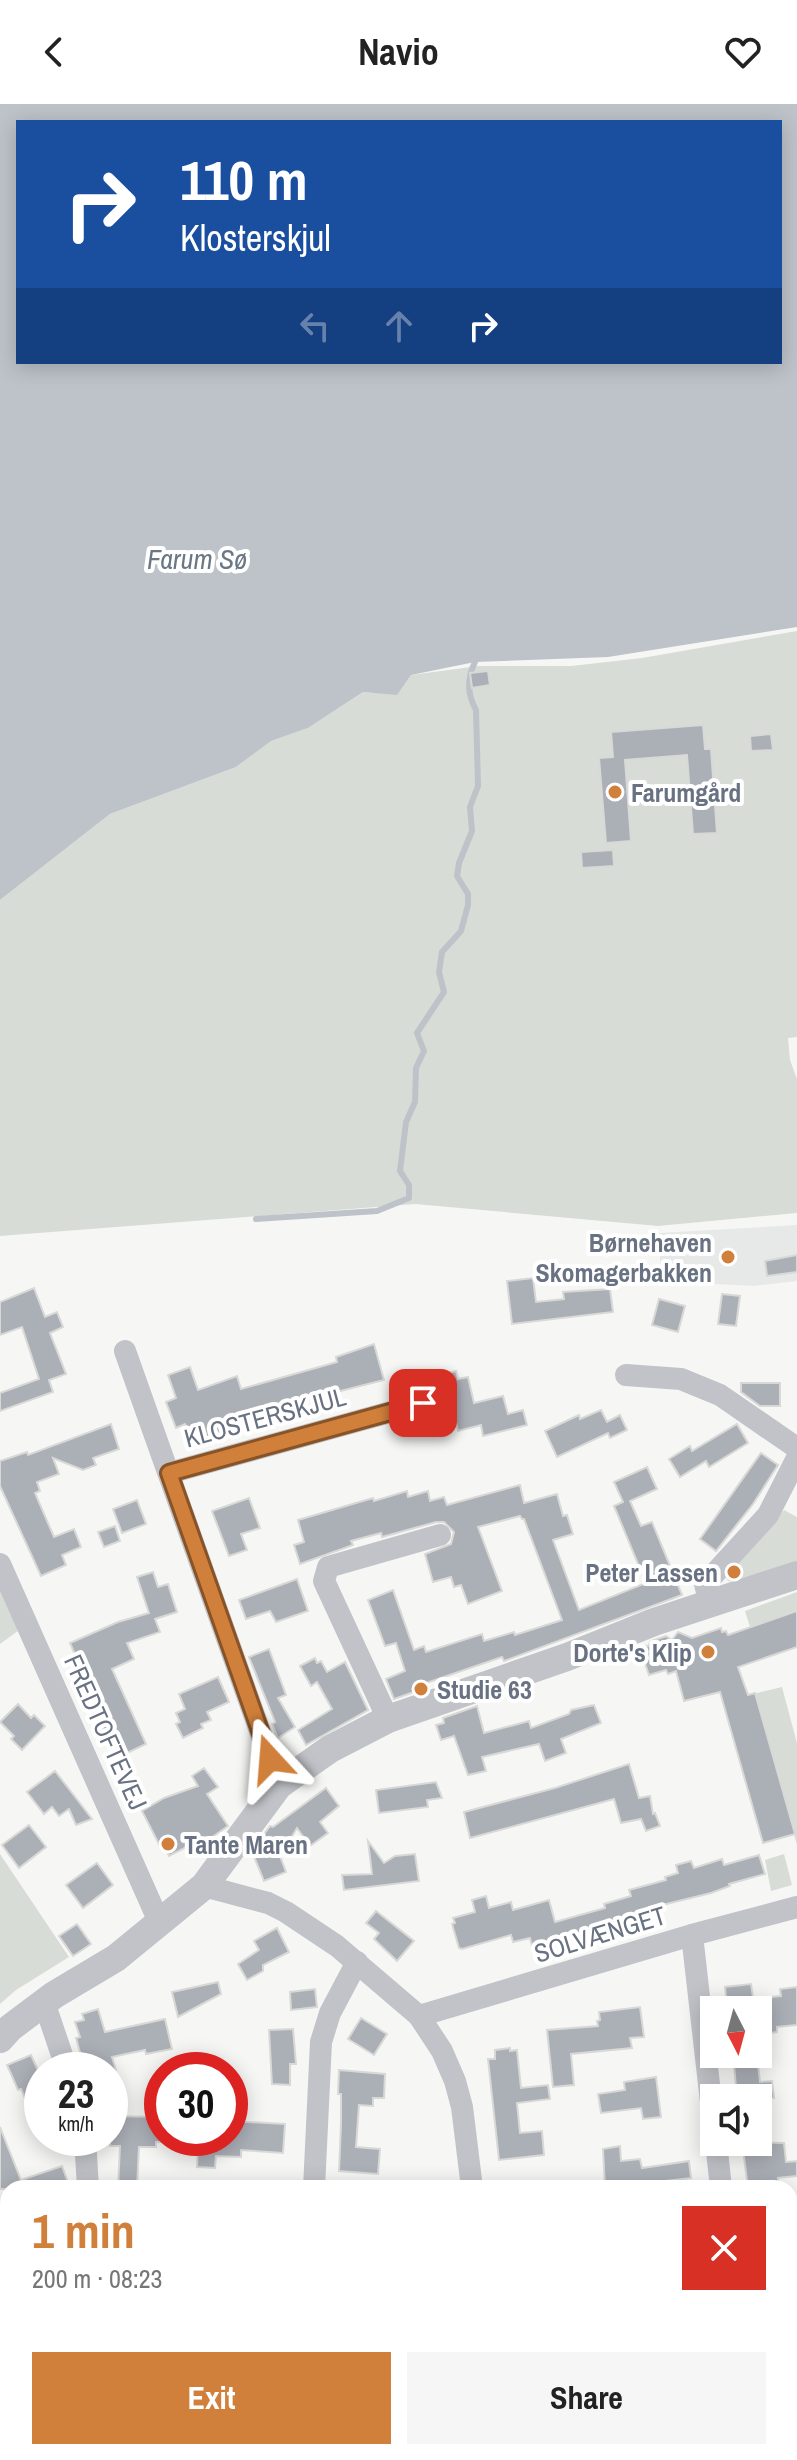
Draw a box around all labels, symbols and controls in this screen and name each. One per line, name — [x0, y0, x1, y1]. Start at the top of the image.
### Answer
text: Navio — [358, 28, 439, 76]
icon: back — [32, 30, 76, 74]
icon: heart — [721, 30, 765, 74]
text: 110 m — [180, 142, 308, 217]
icon: right — [48, 152, 152, 256]
text: Klosterskjul — [180, 214, 331, 262]
icon: left — [293, 304, 337, 348]
icon: ahead — [377, 304, 421, 348]
icon: right — [461, 304, 505, 348]
water label: Farum Sø — [147, 540, 247, 578]
place label: Farumgård — [631, 775, 741, 810]
marker: Farumgård — [606, 783, 624, 801]
place label: Børnehaven Skomagerbakken — [535, 1225, 712, 1290]
marker: Børnehaven Skomagerbakken — [719, 1248, 737, 1266]
pin — [389, 1369, 457, 1437]
street label: KLOSTERSKJUL — [180, 1379, 350, 1455]
icon: arrive — [401, 1381, 445, 1425]
place label: Peter Lassen — [585, 1555, 718, 1590]
marker: Peter Lassen — [725, 1563, 743, 1581]
place label: Dorte's Klip — [573, 1635, 692, 1670]
marker: Dorte's Klip — [699, 1643, 717, 1661]
street label: FREDTOFTEVEJ — [56, 1649, 156, 1815]
place label: Studie 63 — [437, 1672, 532, 1707]
marker: Studie 63 — [412, 1680, 430, 1698]
position arrow — [228, 1717, 312, 1801]
place label: Tante Maren — [184, 1827, 308, 1862]
marker: Tante Maren — [159, 1835, 177, 1853]
street label: SOLVÆNGET — [530, 1897, 670, 1971]
north arrow — [700, 1996, 772, 2068]
map controls — [700, 1996, 772, 2156]
speed limit sign: 30 — [144, 2052, 248, 2156]
text: 23 — [58, 2067, 94, 2120]
button: sound — [700, 2084, 772, 2156]
text: km/h — [58, 2110, 94, 2137]
text: 1 min — [32, 2198, 135, 2263]
button: close — [682, 2206, 766, 2290]
text: 200 m · 08:23 — [32, 2261, 162, 2296]
button: Exit — [32, 2352, 391, 2444]
button: Share — [407, 2352, 766, 2444]

